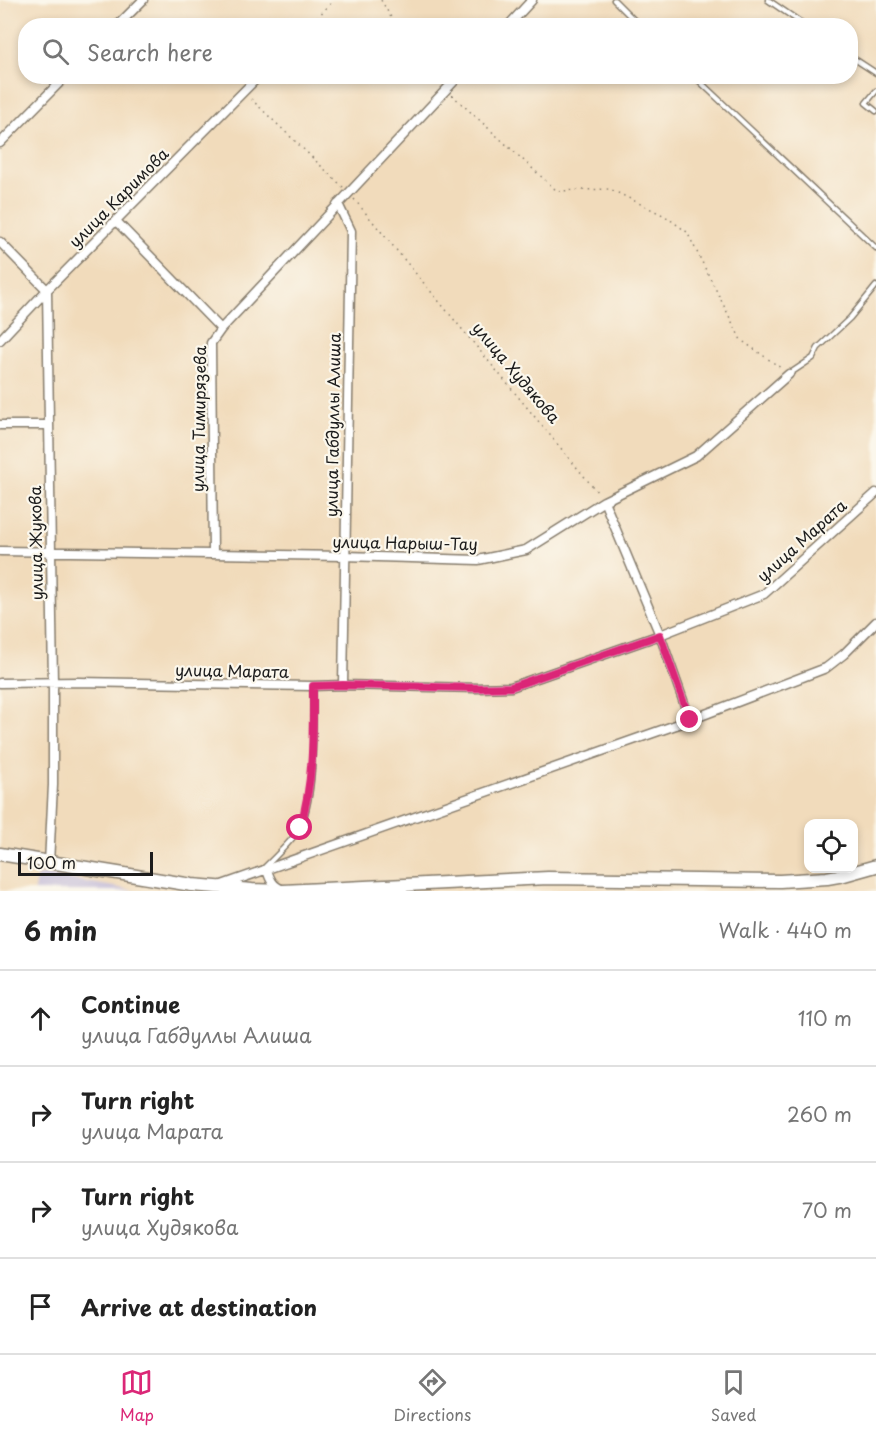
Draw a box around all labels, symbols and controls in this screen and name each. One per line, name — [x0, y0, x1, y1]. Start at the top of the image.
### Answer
search box — [18, 18, 858, 84]
icon: search — [39, 35, 72, 68]
text: Search here — [87, 35, 213, 68]
street label: улица Каримова — [63, 142, 173, 252]
street label: улица Худякова — [467, 316, 567, 428]
street label: улица Габдуллы Алиша — [318, 333, 346, 517]
street label: улица Тимирязева — [185, 346, 211, 492]
street label: улица Жукова — [22, 485, 48, 601]
street label: улица Марата — [751, 493, 851, 587]
street label: улица Нарыш-Тау — [332, 529, 478, 555]
street label: улица Марата — [175, 657, 289, 683]
route end — [676, 706, 702, 732]
route start — [286, 814, 312, 840]
map controls — [804, 819, 858, 873]
button: locate — [804, 819, 858, 873]
scale bar — [18, 849, 153, 876]
text: 100 m — [27, 850, 76, 874]
text: 6 min — [24, 911, 97, 950]
text: Walk · 440 m — [719, 915, 852, 945]
text: Continue — [81, 987, 180, 1020]
icon: ahead — [24, 1002, 57, 1035]
text: 110 m — [798, 1003, 852, 1033]
text: улица Габдуллы Алиша — [81, 1020, 312, 1050]
text: Turn right — [81, 1083, 194, 1116]
icon: right — [24, 1098, 57, 1131]
text: 260 m — [787, 1099, 852, 1129]
text: улица Марата — [81, 1116, 223, 1146]
text: Turn right — [81, 1179, 194, 1212]
icon: right — [24, 1194, 57, 1227]
text: 70 m — [802, 1195, 852, 1225]
text: улица Худякова — [81, 1212, 238, 1242]
icon: arrive — [24, 1290, 57, 1323]
text: Arrive at destination — [81, 1290, 317, 1323]
tab: Map — [120, 1366, 154, 1426]
tab: Directions — [393, 1366, 471, 1426]
tab: Saved — [711, 1366, 756, 1426]

